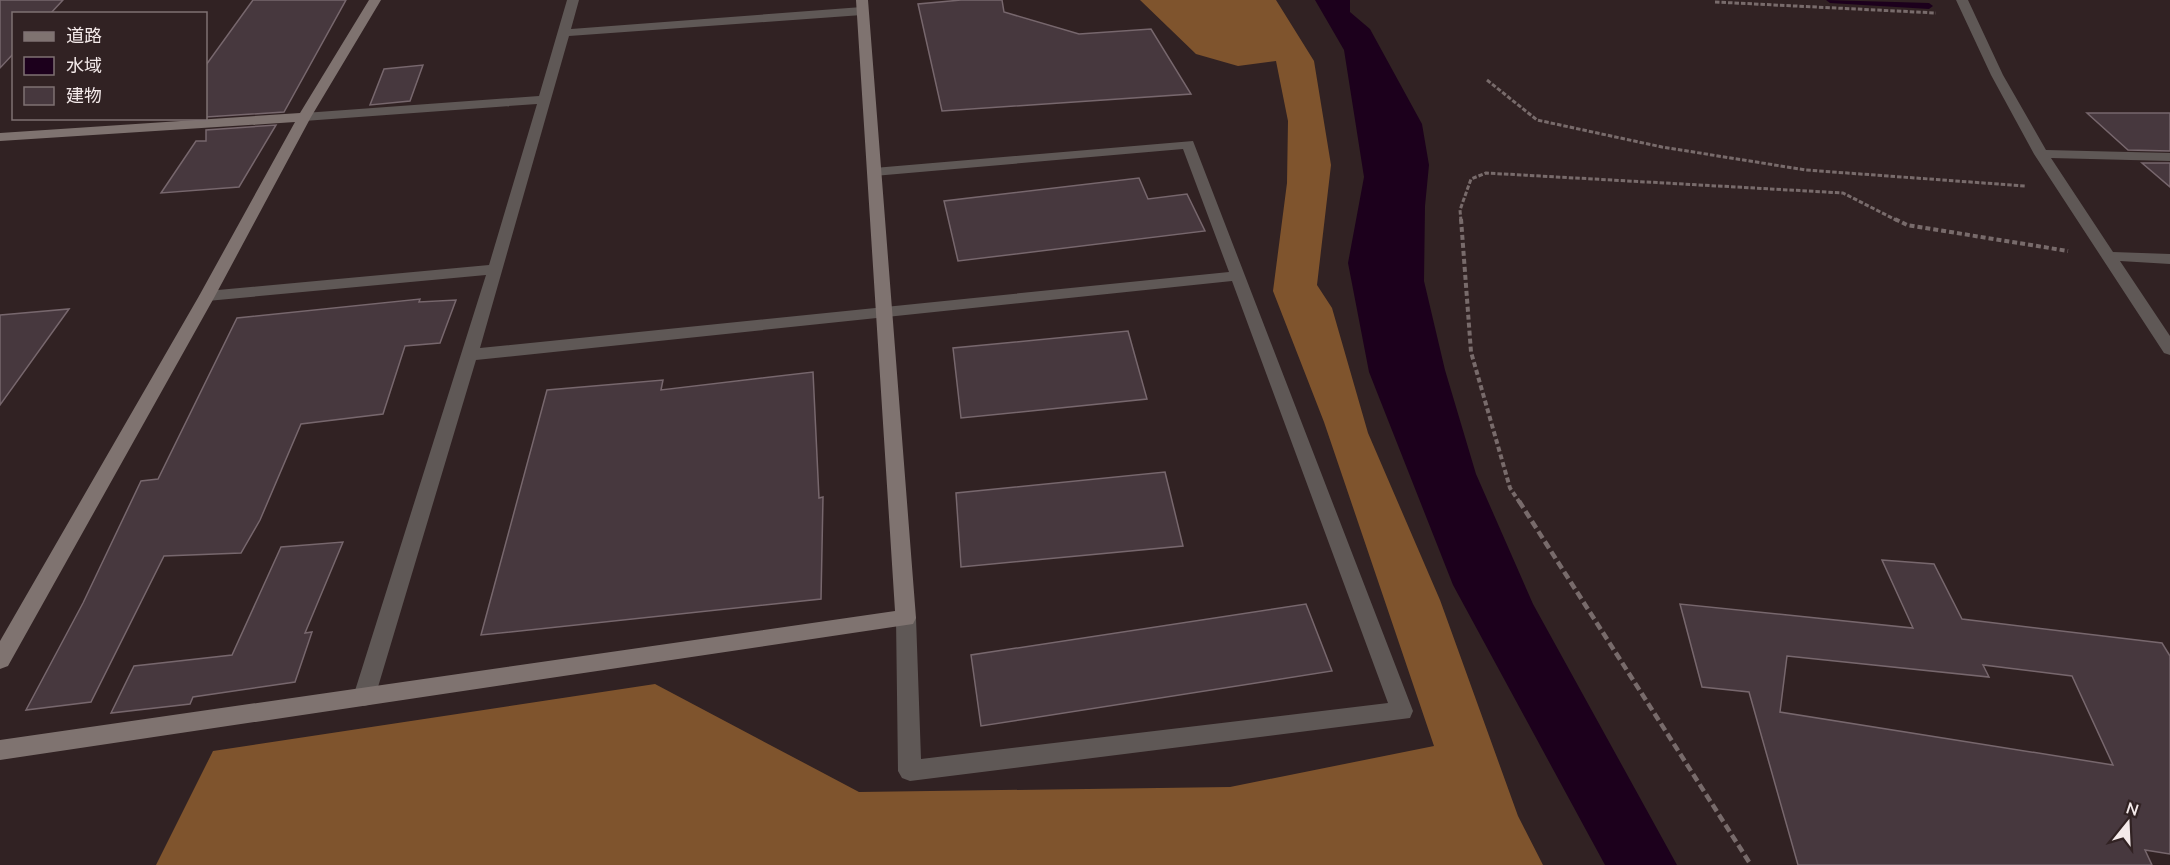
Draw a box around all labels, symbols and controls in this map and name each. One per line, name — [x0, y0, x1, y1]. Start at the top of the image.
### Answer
legend — [12, 12, 207, 120]
text: 道路 — [66, 24, 102, 48]
text: 水域 — [66, 54, 102, 78]
text: 建物 — [66, 84, 102, 108]
north arrow — [2098, 793, 2158, 853]
text: N — [2123, 797, 2141, 822]

